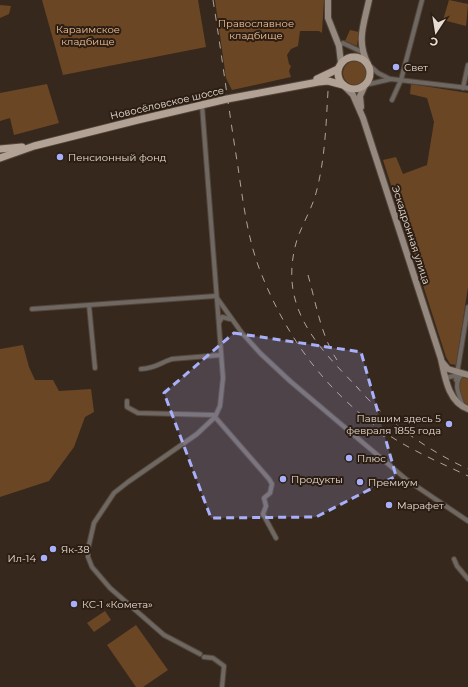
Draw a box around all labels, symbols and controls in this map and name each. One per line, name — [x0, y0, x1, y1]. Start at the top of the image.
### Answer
north arrow — [416, 12, 456, 52]
park label: Православное кладбище — [218, 17, 294, 42]
park label: Караимское кладбище — [56, 23, 120, 48]
text: С — [429, 34, 439, 49]
place label: Свет — [404, 61, 428, 74]
marker: Свет — [391, 62, 401, 72]
street label: Новосёловское шоссе — [109, 84, 225, 122]
place label: Пенсионный фонд — [68, 151, 167, 164]
marker: Пенсионный фонд — [55, 152, 65, 162]
street label: Эскадронная улица — [389, 184, 433, 286]
place label: Павшим здесь 5 февраля 1855 года — [346, 412, 441, 437]
marker: Павшим здесь 5 февраля 1855 года — [444, 419, 454, 429]
place label: Плюс — [357, 452, 386, 465]
marker: Плюс — [344, 453, 354, 463]
place label: Продукты — [291, 473, 343, 486]
marker: Продукты — [278, 474, 288, 484]
place label: Премиум — [368, 476, 418, 489]
marker: Премиум — [355, 477, 365, 487]
place label: Марафет — [397, 499, 444, 512]
marker: Марафет — [384, 500, 394, 510]
place label: Як-38 — [61, 543, 90, 556]
marker: Як-38 — [48, 544, 58, 554]
place label: Ил-14 — [8, 552, 36, 565]
marker: Ил-14 — [39, 553, 49, 563]
place label: КС-1 «Комета» — [82, 598, 153, 611]
marker: КС-1 «Комета» — [69, 599, 79, 609]

